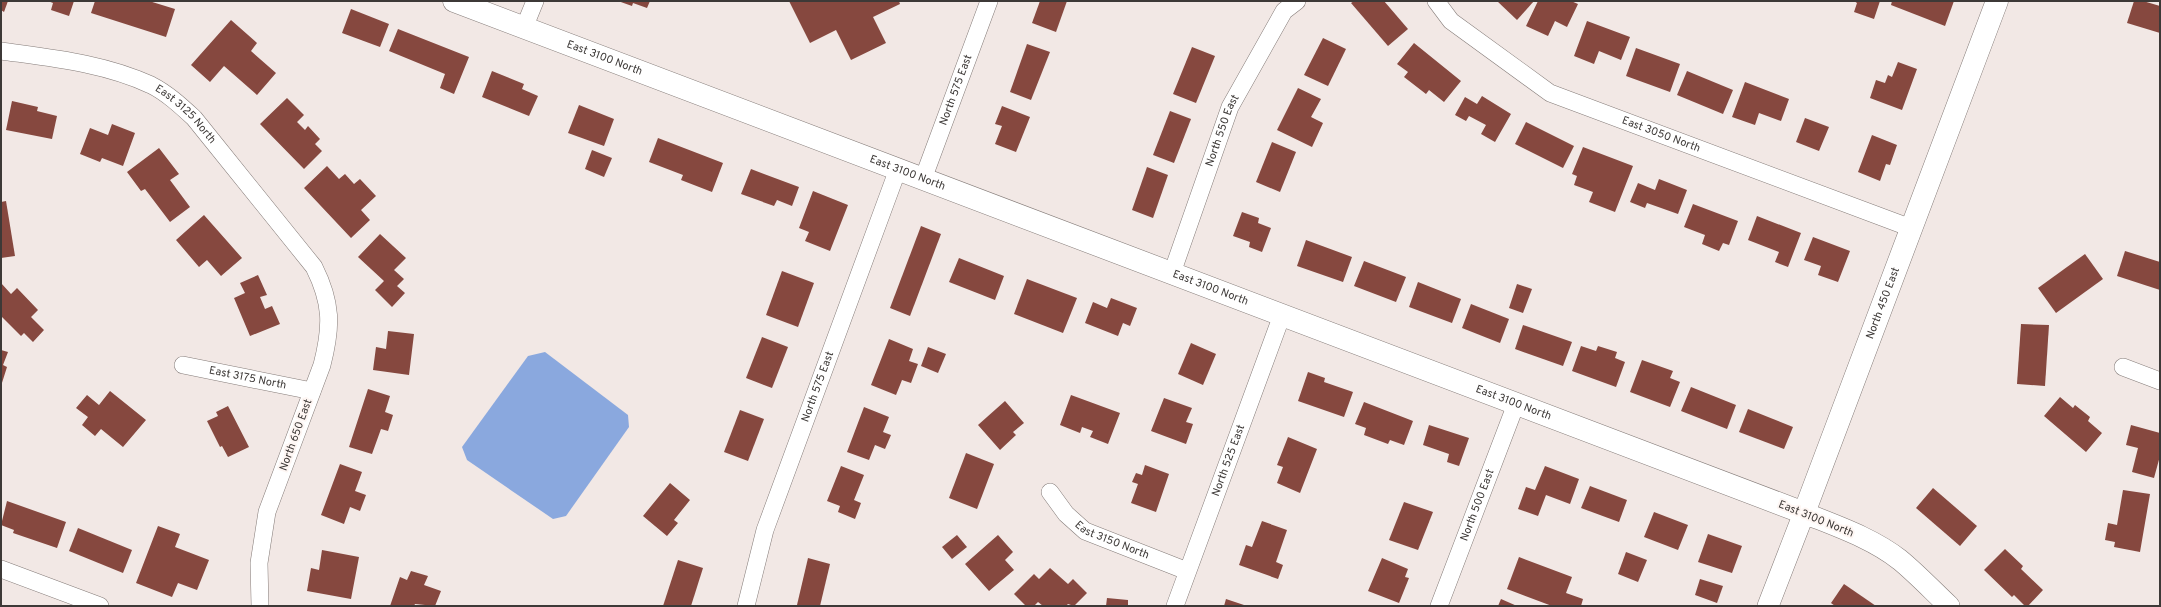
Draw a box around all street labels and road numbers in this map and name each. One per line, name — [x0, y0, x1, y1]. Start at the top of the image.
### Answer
street label: East 3100 North — [565, 37, 644, 79]
street label: North 575 East — [936, 53, 976, 127]
street label: East 3125 North — [152, 82, 219, 147]
street label: North 550 East — [1203, 92, 1243, 169]
street label: East 3050 North — [1620, 113, 1702, 156]
street label: East 3100 North — [868, 152, 947, 194]
street label: North 450 East — [1863, 265, 1903, 341]
street label: East 3100 North — [1171, 267, 1250, 309]
street label: North 575 East — [798, 349, 837, 424]
street label: East 3175 North — [208, 363, 288, 393]
street label: East 3100 North — [1473, 382, 1553, 424]
street label: North 650 East — [276, 397, 316, 473]
street label: North 525 East — [1209, 423, 1248, 498]
street label: North 500 East — [1457, 467, 1498, 543]
street label: East 3100 North — [1776, 498, 1856, 540]
street label: East 3150 North — [1072, 518, 1151, 562]

